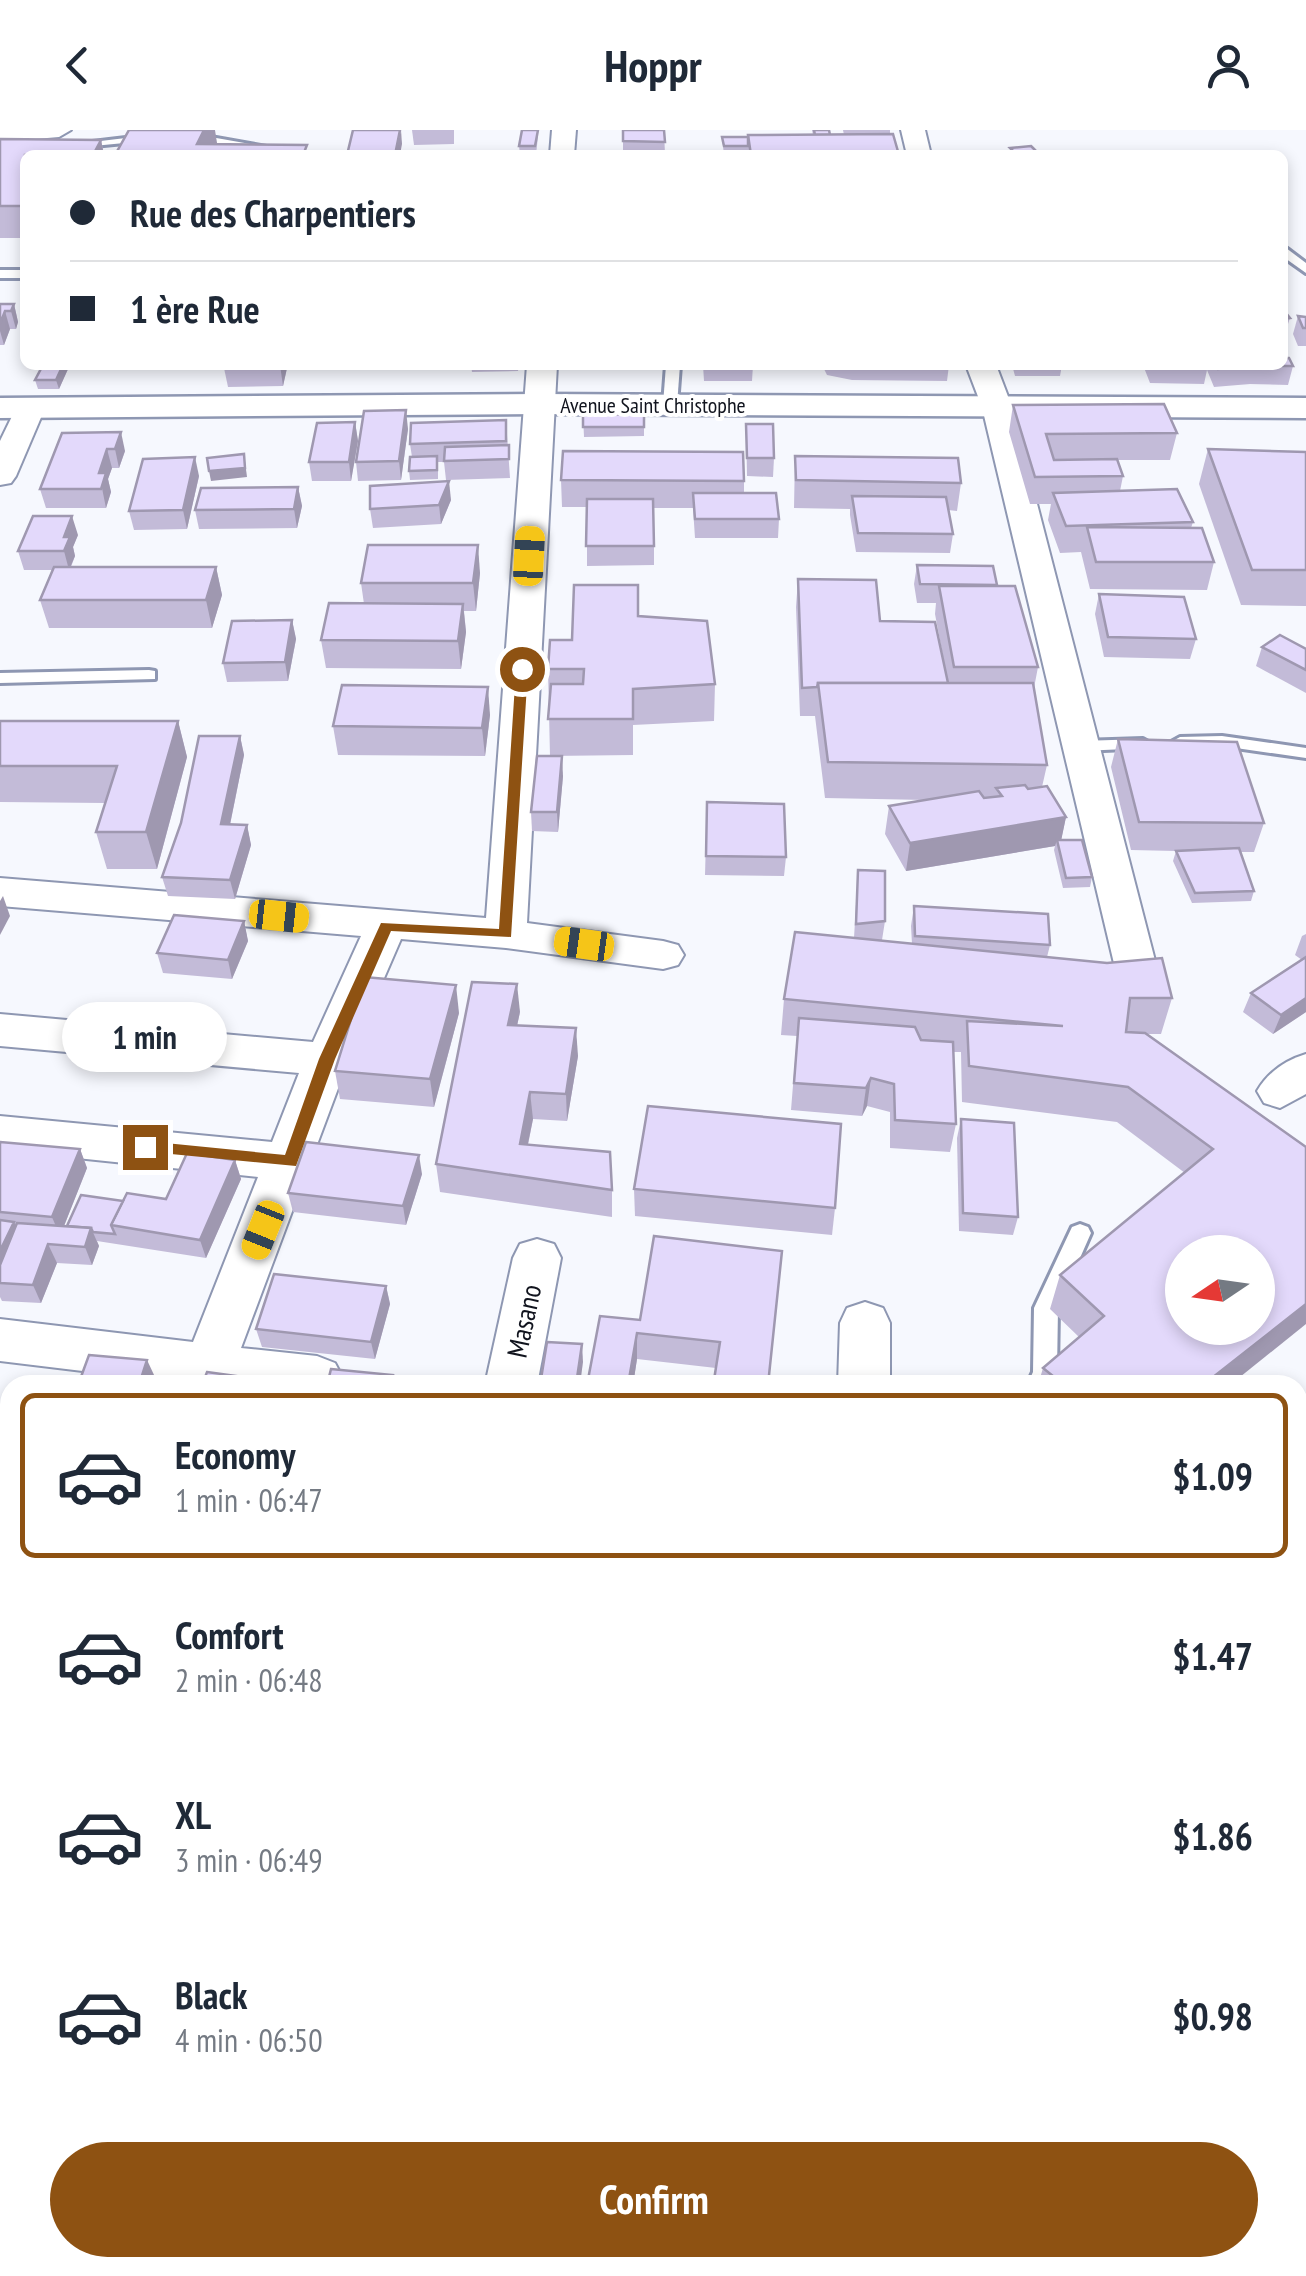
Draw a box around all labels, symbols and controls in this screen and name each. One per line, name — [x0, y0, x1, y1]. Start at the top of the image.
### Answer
text: Hoppr — [604, 36, 702, 94]
icon: back — [50, 38, 105, 93]
icon: person — [1201, 38, 1256, 93]
text: Rue des Charpentiers — [130, 188, 416, 237]
text: 1 ère Rue — [130, 284, 260, 333]
street label: Avenue Saint Christophe — [560, 391, 746, 419]
car — [512, 525, 546, 587]
route start — [500, 647, 545, 692]
car — [248, 898, 310, 934]
car — [552, 925, 616, 963]
callout: 1 min — [62, 1002, 228, 1072]
text: 1 min — [112, 1016, 177, 1058]
route end — [123, 1125, 168, 1170]
car — [238, 1197, 288, 1263]
north arrow — [1165, 1235, 1275, 1345]
map controls — [1165, 1235, 1275, 1345]
street label: Masano — [498, 1281, 549, 1361]
text: Economy — [175, 1430, 295, 1479]
icon: car — [55, 1431, 145, 1521]
text: $1.09 — [1172, 1451, 1253, 1500]
text: 1 min · 06:47 — [175, 1479, 323, 1521]
text: Comfort — [175, 1610, 284, 1659]
icon: car — [55, 1611, 145, 1701]
text: $1.47 — [1172, 1631, 1253, 1680]
text: 2 min · 06:48 — [175, 1659, 323, 1701]
text: XL — [175, 1790, 211, 1839]
icon: car — [55, 1791, 145, 1881]
text: $1.86 — [1172, 1811, 1253, 1860]
text: 3 min · 06:49 — [175, 1839, 323, 1881]
text: Black — [175, 1970, 248, 2019]
icon: car — [55, 1971, 145, 2061]
text: $0.98 — [1172, 1991, 1253, 2040]
text: 4 min · 06:50 — [175, 2019, 323, 2061]
button: Confirm — [50, 2142, 1258, 2257]

